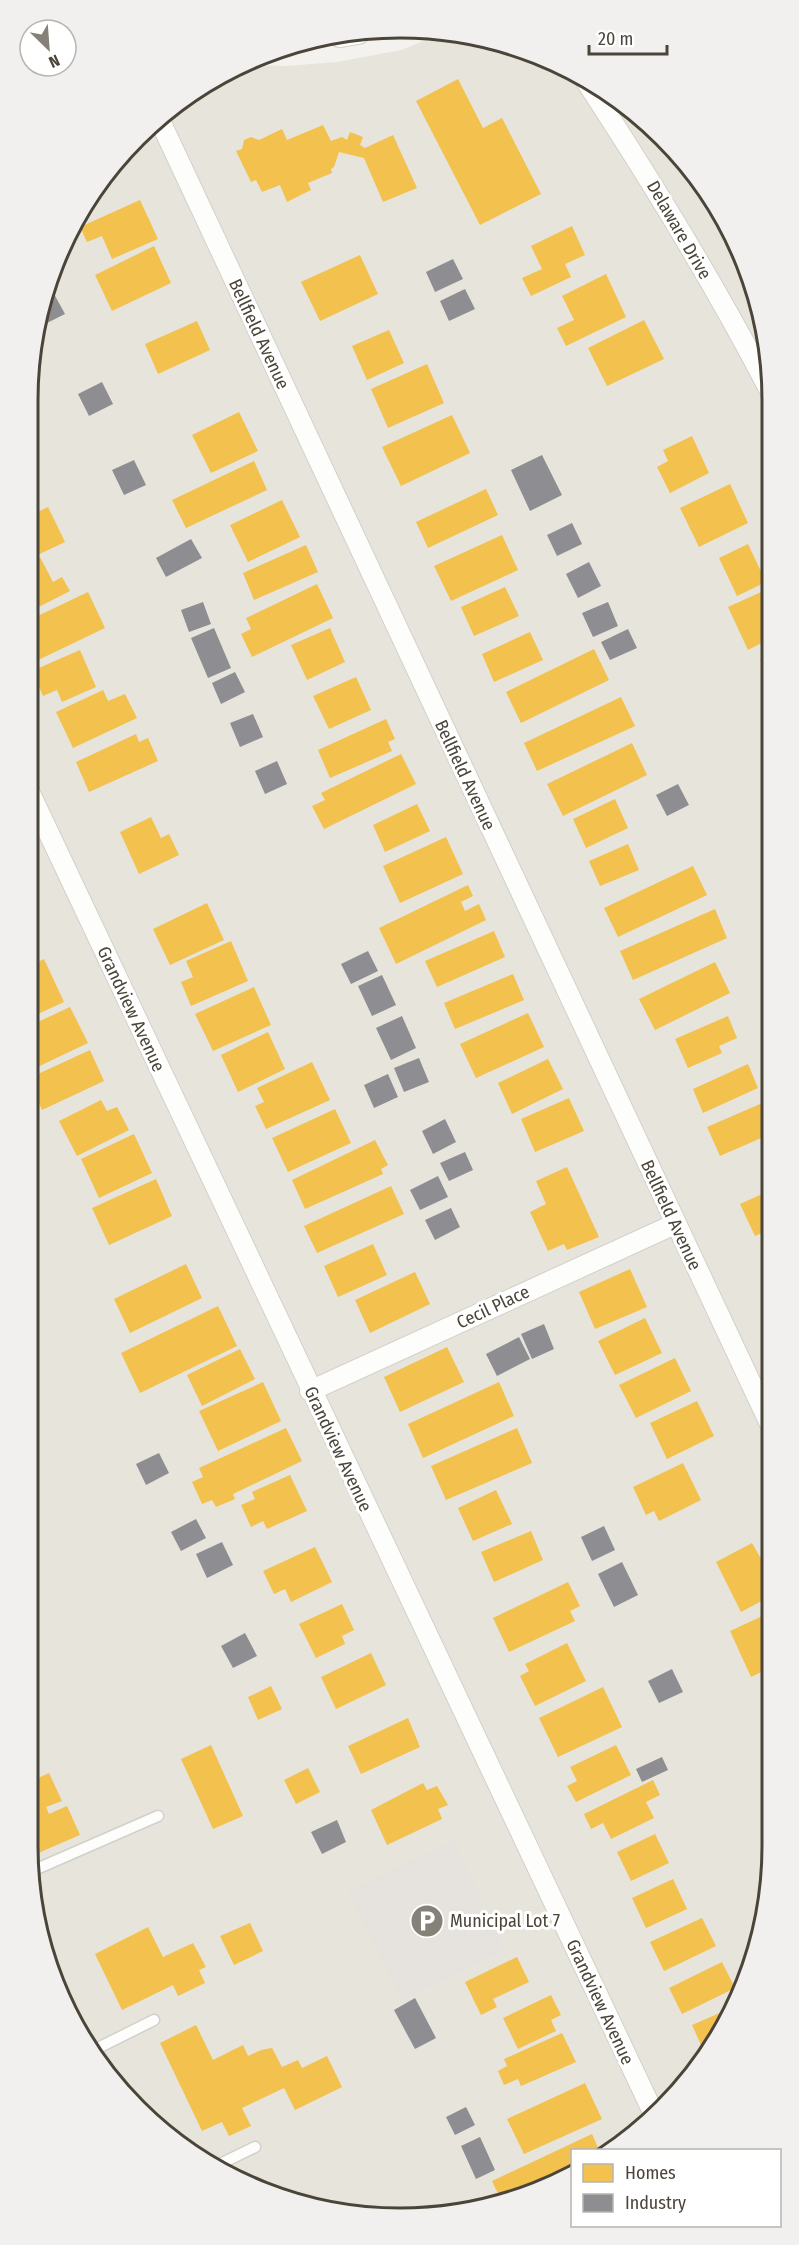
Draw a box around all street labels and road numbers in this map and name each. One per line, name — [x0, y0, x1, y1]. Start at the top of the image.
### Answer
street label: Delaware Drive — [642, 177, 716, 283]
street label: Bellfield Avenue — [224, 275, 294, 393]
street label: Bellfield Avenue — [430, 716, 500, 834]
street label: Grandview Avenue — [92, 943, 170, 1075]
street label: Bellfield Avenue — [636, 1156, 706, 1274]
street label: Cecil Place — [453, 1281, 533, 1333]
street label: Grandview Avenue — [299, 1383, 377, 1515]
street label: Grandview Avenue — [561, 1936, 639, 2068]

